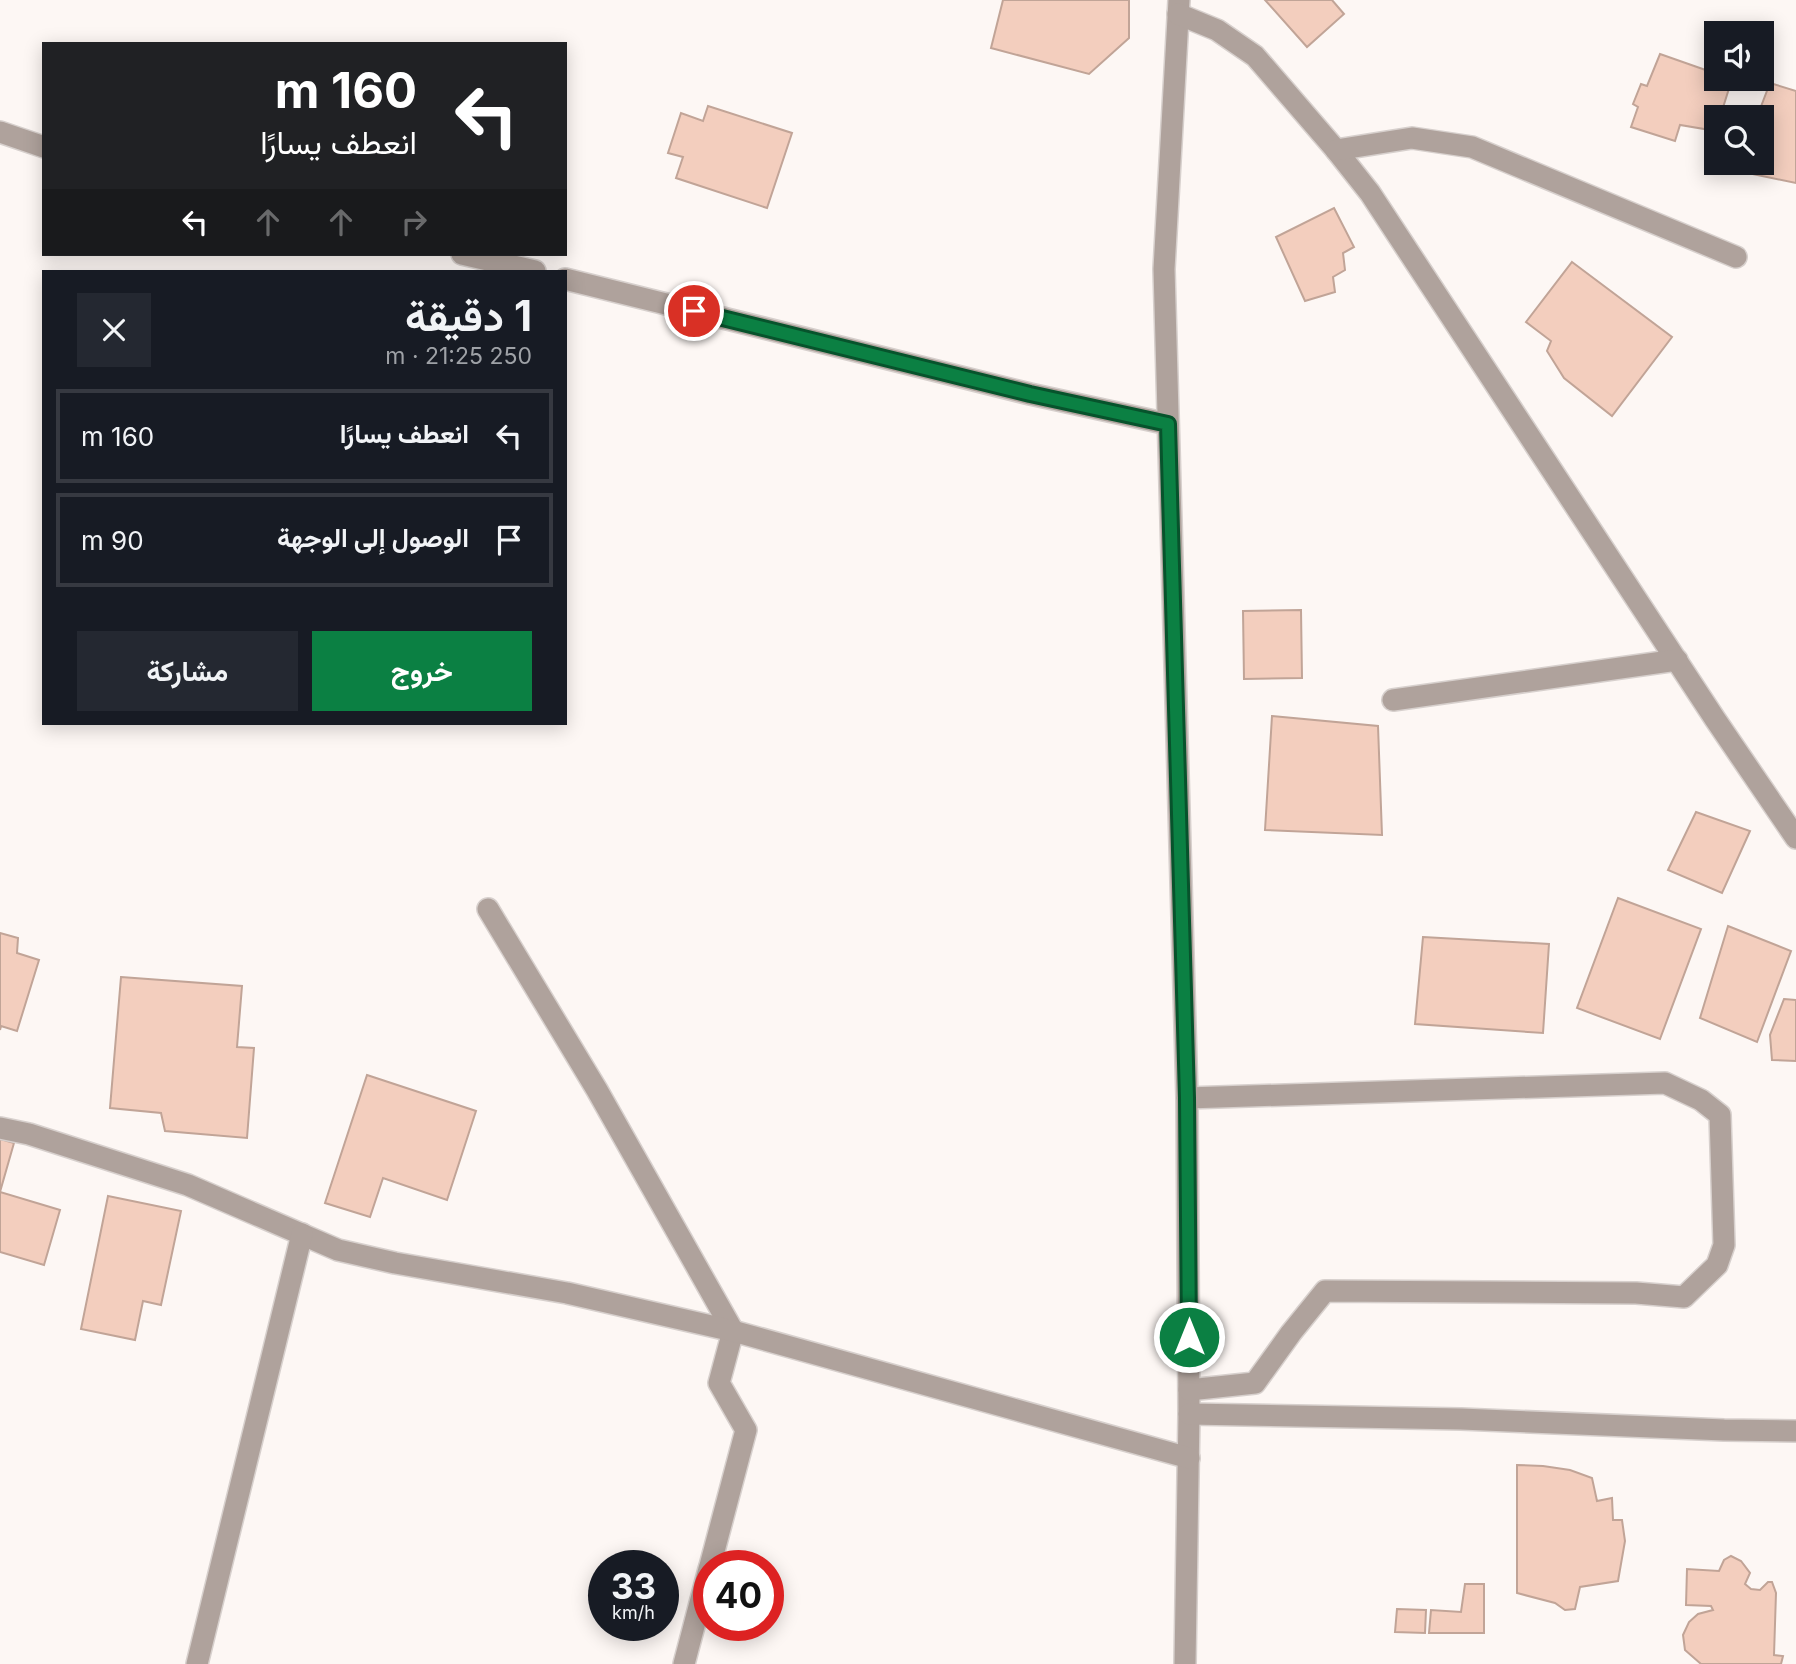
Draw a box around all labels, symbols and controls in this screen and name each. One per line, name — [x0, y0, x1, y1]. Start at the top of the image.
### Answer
map controls — [1704, 21, 1774, 175]
button: sound — [1704, 21, 1774, 91]
text: 160 m — [275, 61, 417, 120]
icon: left — [441, 70, 532, 161]
button: search — [1704, 105, 1774, 175]
text: انعطف يسارًا — [260, 123, 417, 162]
icon: left — [176, 203, 214, 241]
icon: ahead — [249, 203, 287, 241]
icon: ahead — [322, 203, 360, 241]
icon: right — [395, 203, 433, 241]
pin — [664, 281, 724, 341]
text: 1 دقيقة — [405, 290, 532, 341]
icon: arrive — [675, 292, 713, 330]
button: close — [77, 293, 151, 367]
text: 250 m · 21:25 — [385, 342, 532, 370]
icon: left — [490, 417, 528, 455]
text: انعطف يسارًا — [340, 418, 469, 449]
text: 160 m — [81, 421, 154, 452]
icon: arrive — [490, 521, 528, 559]
text: الوصول إلى الوجهة — [277, 522, 469, 553]
text: 90 m — [81, 525, 144, 556]
button: مشاركة — [77, 631, 298, 711]
button: خروج — [312, 631, 532, 711]
position arrow — [1152, 1300, 1226, 1374]
speed limit sign: 40 — [693, 1550, 784, 1641]
text: 33 — [611, 1565, 656, 1607]
text: km/h — [612, 1602, 655, 1623]

